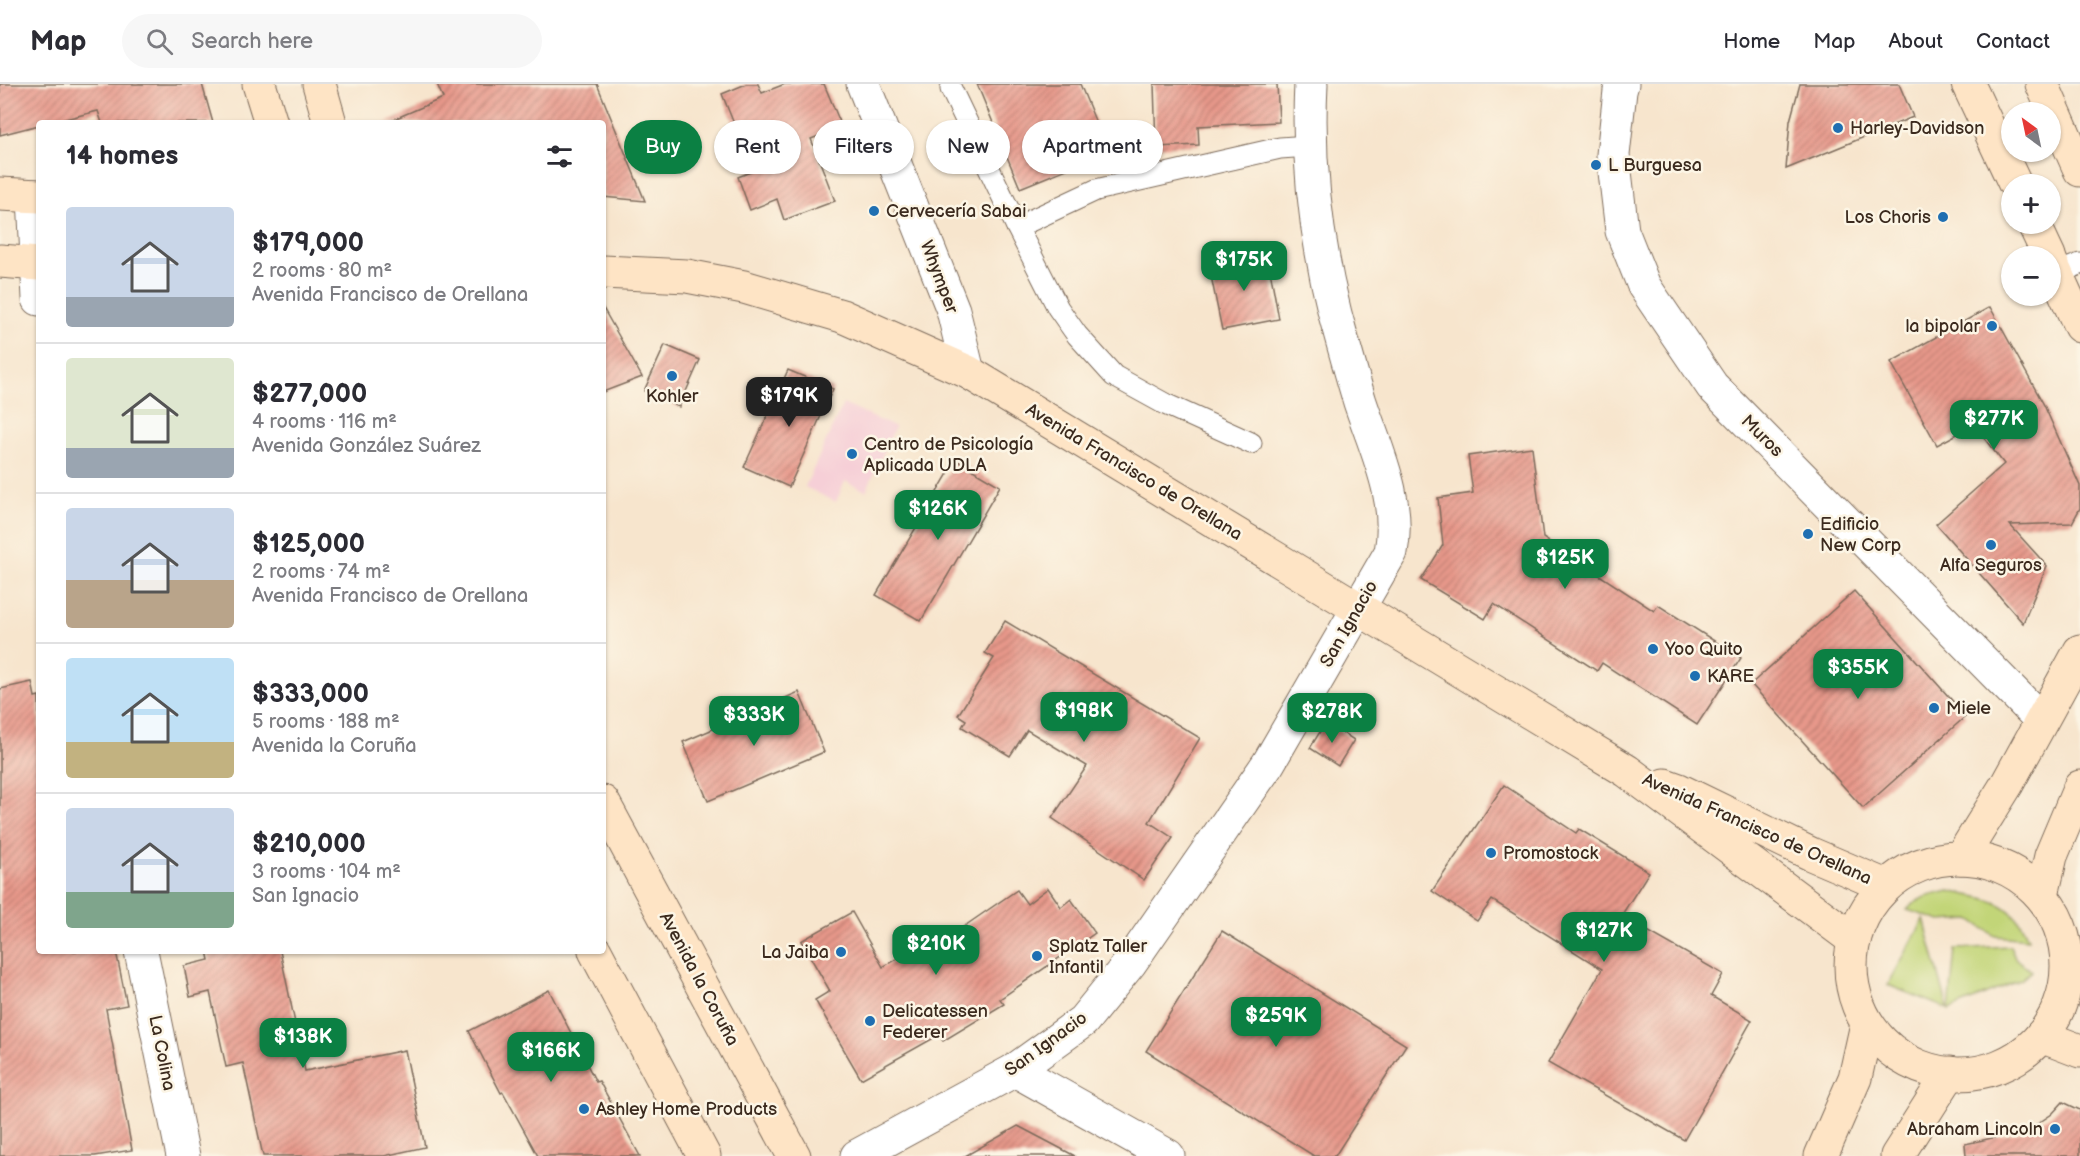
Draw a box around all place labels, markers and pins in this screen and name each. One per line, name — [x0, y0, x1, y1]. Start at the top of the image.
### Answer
place label: Harley-Davidson — [1850, 118, 1984, 139]
marker: Harley-Davidson — [1831, 121, 1845, 135]
place label: L Burguesa — [1608, 155, 1702, 176]
marker: L Burguesa — [1589, 158, 1603, 172]
place label: Cervecería Sabai — [886, 201, 1026, 222]
marker: Cervecería Sabai — [867, 204, 881, 218]
place label: Los Choris — [1845, 207, 1931, 228]
marker: Los Choris — [1936, 210, 1950, 224]
pin: $175K — [1202, 241, 1286, 292]
place label: la bipolar — [1905, 316, 1980, 337]
marker: la bipolar — [1985, 319, 1999, 333]
marker: Kohler — [665, 369, 679, 383]
pin: $179K — [747, 377, 831, 428]
place label: Kohler — [646, 386, 699, 407]
pin: $277K — [1952, 400, 2036, 451]
place label: Centro de Psicología Aplicada UDLA — [864, 434, 1033, 476]
marker: Centro de Psicología Aplicada UDLA — [845, 447, 859, 461]
pin: $126K — [896, 490, 980, 541]
place label: Edificio New Corp — [1820, 514, 1901, 556]
marker: Edificio New Corp — [1801, 527, 1815, 541]
marker: Alfa Seguros — [1984, 538, 1998, 552]
pin: $125K — [1523, 539, 1607, 590]
place label: Alfa Seguros — [1940, 555, 2042, 576]
place label: Yoo Quito — [1664, 639, 1743, 660]
marker: Yoo Quito — [1646, 642, 1660, 656]
pin: $355K — [1816, 649, 1900, 700]
place label: KARE — [1707, 666, 1754, 687]
marker: KARE — [1688, 669, 1702, 683]
pin: $198K — [1042, 692, 1126, 743]
pin: $278K — [1290, 693, 1374, 744]
pin: $333K — [712, 696, 796, 747]
place label: Miele — [1946, 698, 1991, 719]
marker: Miele — [1927, 701, 1941, 715]
place label: Promostock — [1503, 843, 1598, 864]
marker: Promostock — [1484, 846, 1498, 860]
pin: $127K — [1562, 912, 1646, 963]
pin: $210K — [894, 925, 978, 976]
place label: Splatz Taller Infantil — [1049, 936, 1148, 978]
place label: La Jaiba — [761, 942, 829, 963]
marker: La Jaiba — [834, 945, 848, 959]
marker: Splatz Taller Infantil — [1030, 949, 1044, 963]
pin: $259K — [1234, 997, 1318, 1048]
place label: Delicatessen Federer — [882, 1001, 988, 1043]
marker: Delicatessen Federer — [863, 1014, 877, 1028]
pin: $138K — [261, 1018, 345, 1069]
pin: $166K — [509, 1032, 593, 1083]
place label: Ashley Home Products — [596, 1099, 777, 1120]
marker: Ashley Home Products — [577, 1102, 591, 1116]
place label: Abraham Lincoln — [1907, 1119, 2043, 1140]
marker: Abraham Lincoln — [2048, 1122, 2062, 1136]

